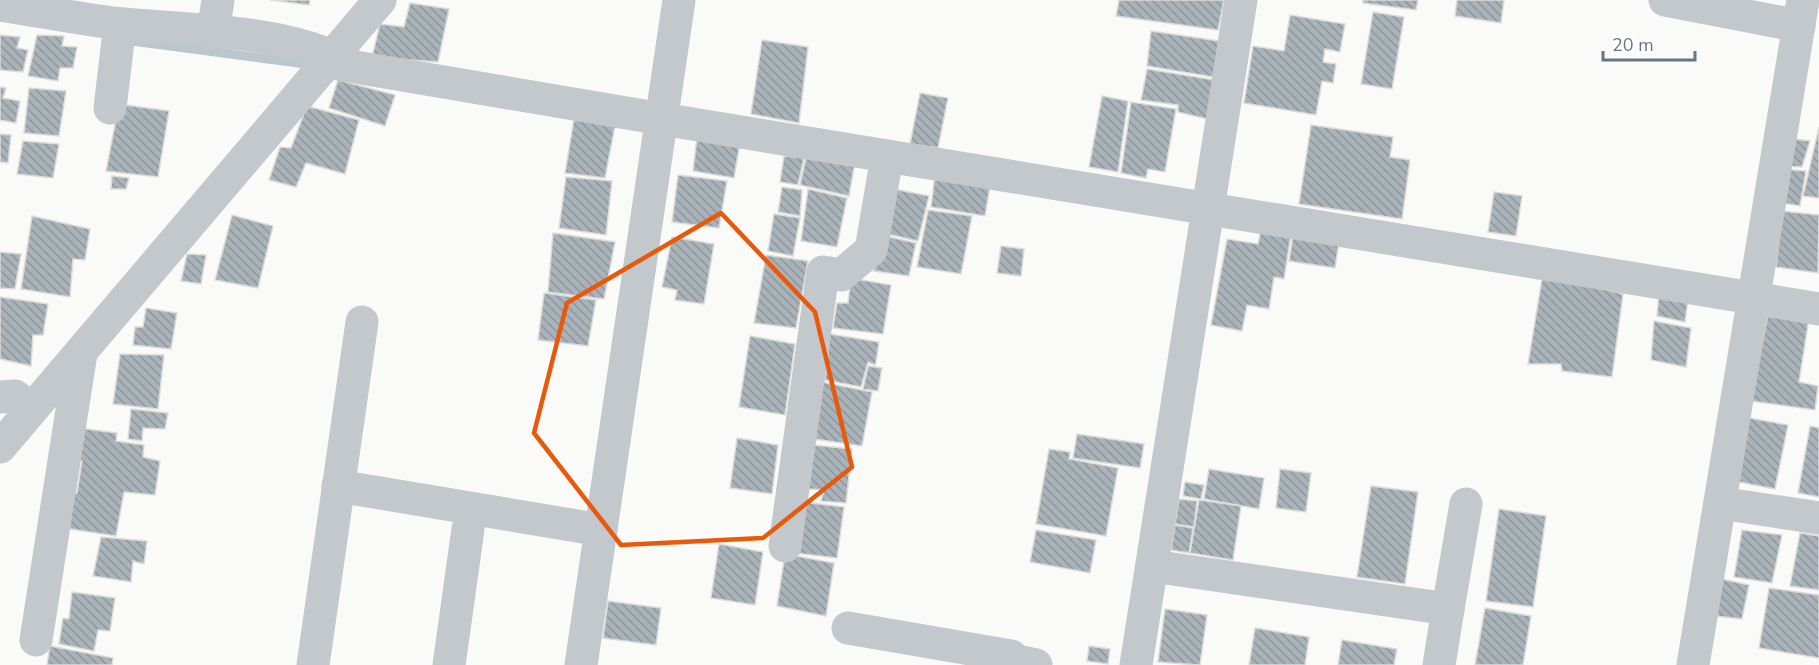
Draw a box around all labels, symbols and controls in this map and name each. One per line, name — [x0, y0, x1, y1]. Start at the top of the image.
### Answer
scale bar — [1603, 24, 1694, 62]
text: 20 m — [1612, 33, 1654, 57]

